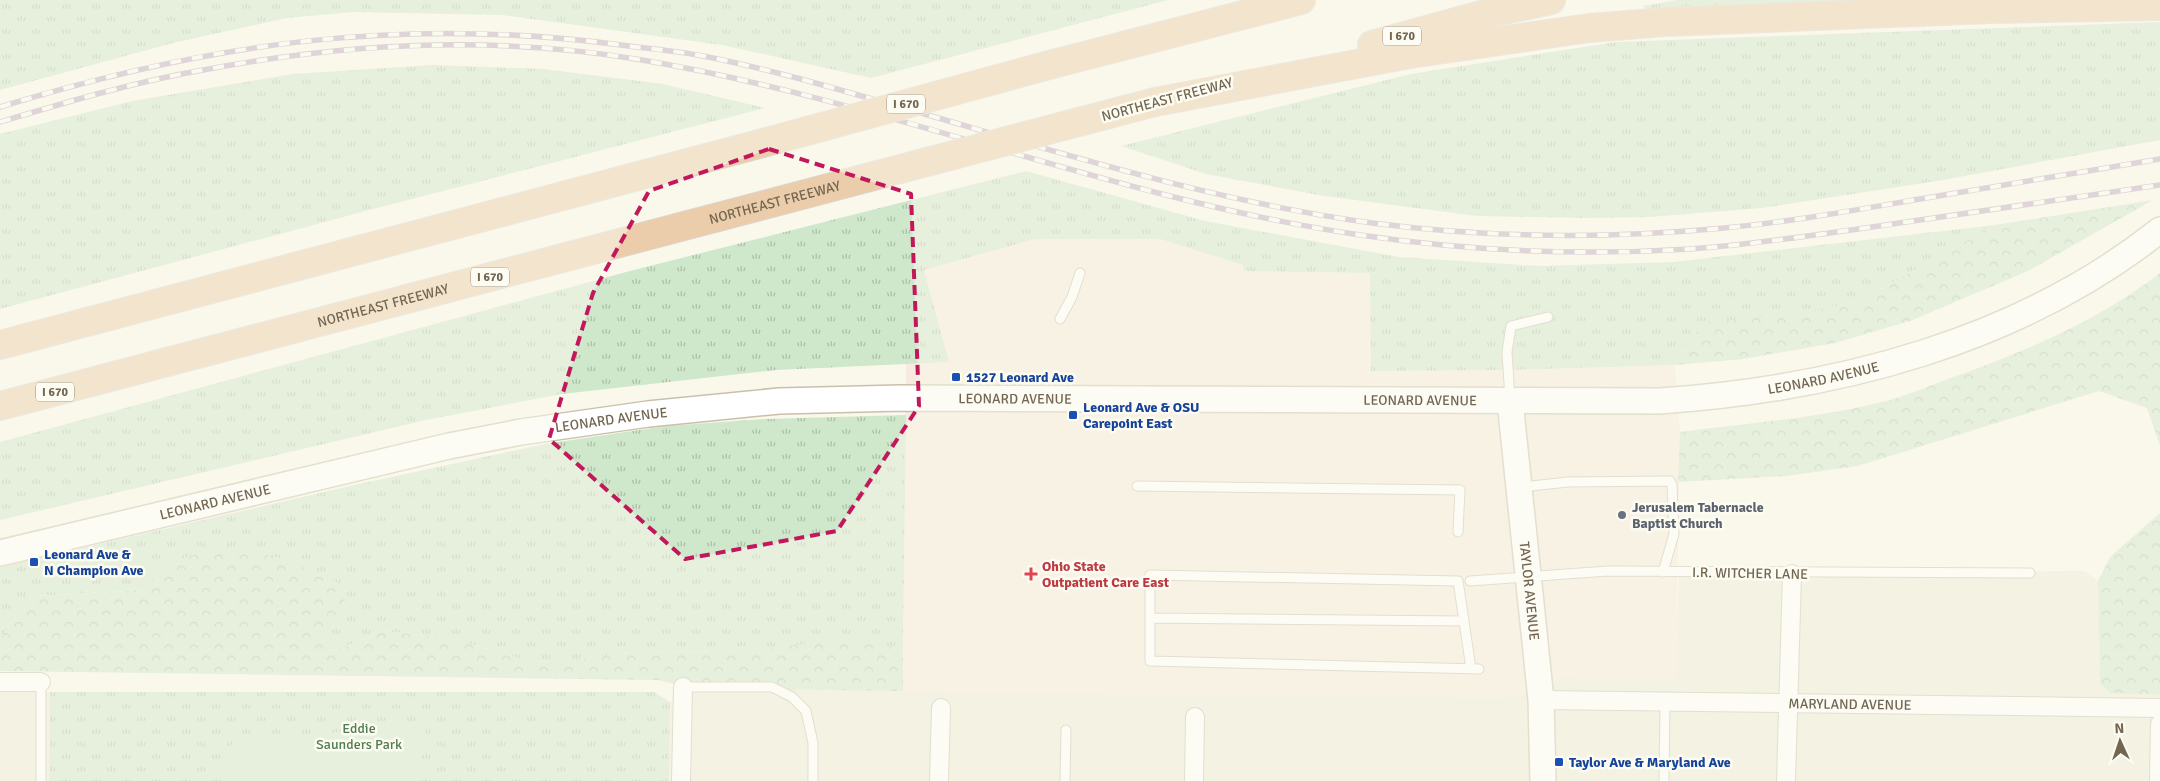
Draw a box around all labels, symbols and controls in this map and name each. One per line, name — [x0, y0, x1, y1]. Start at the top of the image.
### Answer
road number: I 670 — [1383, 27, 1421, 46]
street label: NORTHEAST FREEWAY — [1100, 74, 1235, 125]
road number: I 670 — [887, 95, 925, 114]
street label: NORTHEAST FREEWAY — [707, 177, 842, 228]
road number: I 670 — [471, 268, 509, 286]
street label: NORTHEAST FREEWAY — [316, 280, 451, 331]
street label: LEONARD AVENUE — [1766, 358, 1881, 398]
place label: 1527 Leonard Ave — [966, 369, 1074, 386]
marker: 1527 Leonard Ave — [950, 371, 962, 383]
road number: I 670 — [36, 382, 74, 402]
street label: LEONARD AVENUE — [958, 390, 1072, 408]
street label: LEONARD AVENUE — [1363, 392, 1477, 409]
place label: Leonard Ave & OSU Carepoint East — [1083, 399, 1199, 432]
street label: LEONARD AVENUE — [554, 404, 668, 436]
marker: Leonard Ave & OSU Carepoint East — [1067, 409, 1079, 421]
street label: LEONARD AVENUE — [158, 481, 272, 524]
place label: Jerusalem Tabernacle Baptist Church — [1632, 499, 1764, 532]
marker: Jerusalem Tabernacle Baptist Church — [1616, 509, 1628, 521]
street label: TAYLOR AVENUE — [1516, 541, 1543, 641]
place label: Leonard Ave & N Champion Ave — [44, 546, 143, 579]
marker: Leonard Ave & N Champion Ave — [28, 556, 40, 568]
place label: Ohio State Outpatient Care East — [1042, 558, 1170, 591]
street label: I.R. WITCHER LANE — [1692, 564, 1808, 583]
marker: Ohio State Outpatient Care East — [1024, 567, 1038, 581]
street label: MARYLAND AVENUE — [1788, 695, 1912, 714]
north arrow — [2095, 716, 2145, 766]
park label: Eddie Saunders Park — [316, 720, 402, 753]
text: N — [2114, 720, 2125, 737]
place label: Taylor Ave & Maryland Ave — [1569, 754, 1731, 771]
marker: Taylor Ave & Maryland Ave — [1553, 756, 1565, 768]

